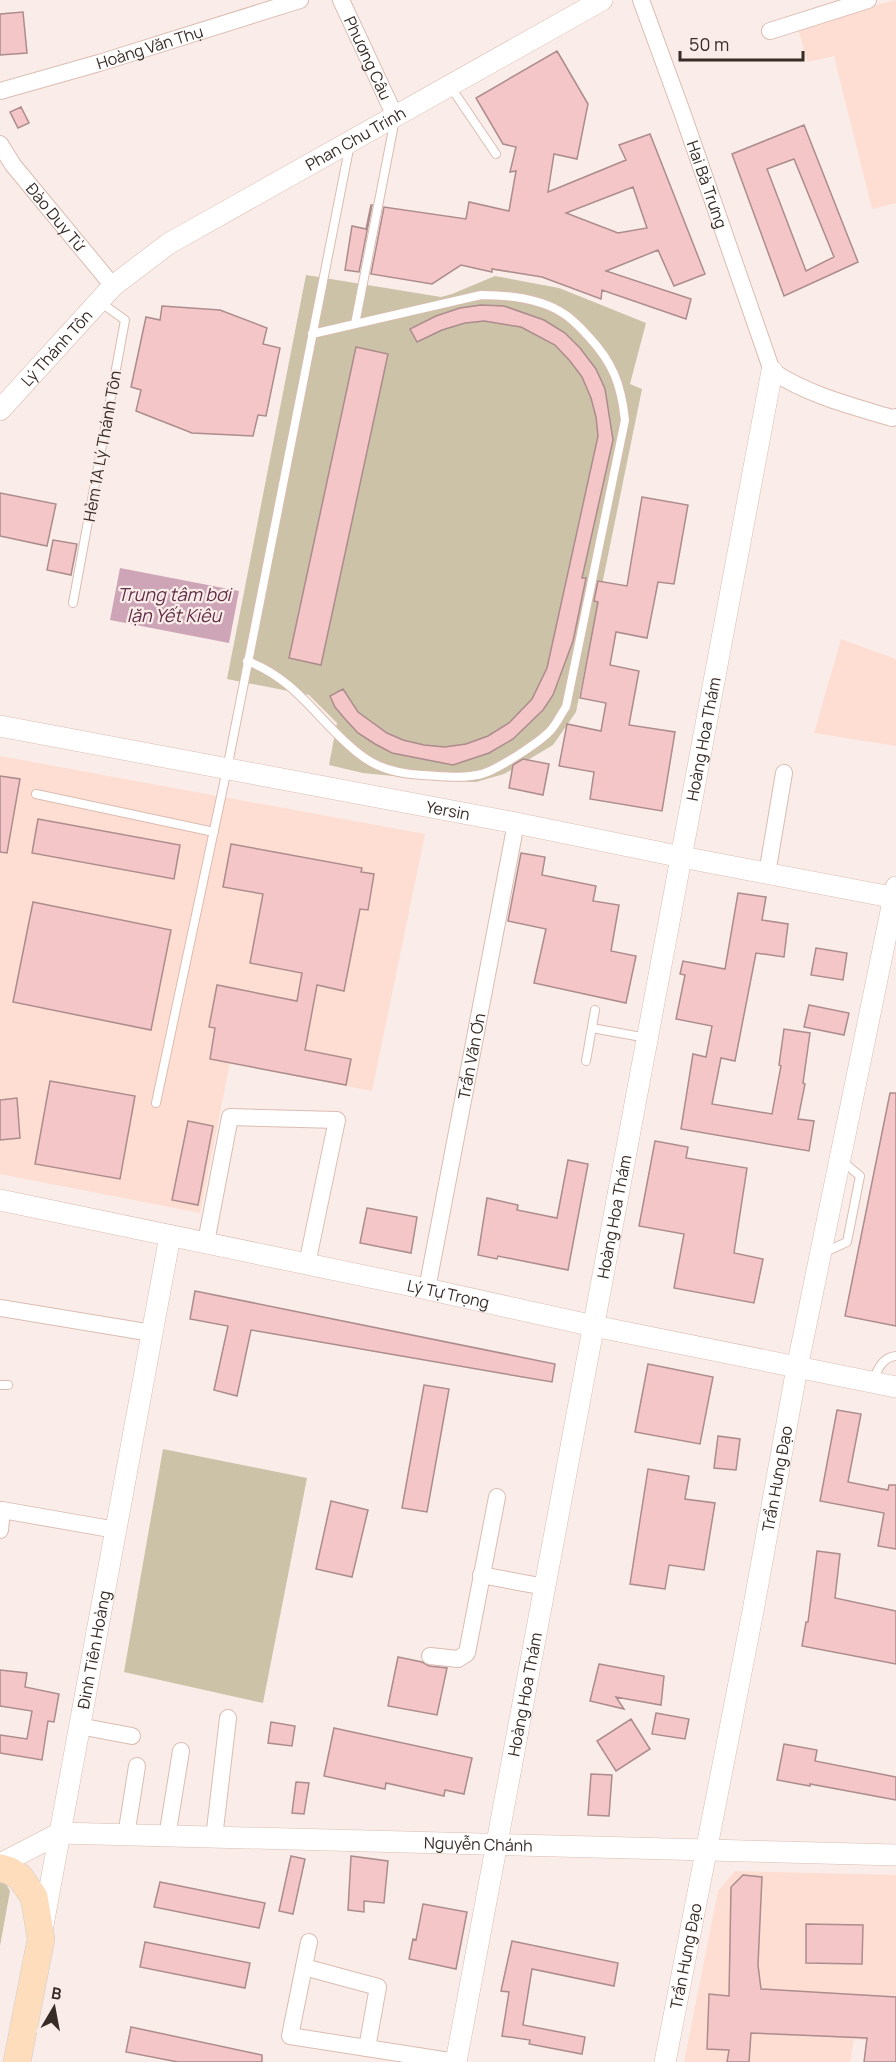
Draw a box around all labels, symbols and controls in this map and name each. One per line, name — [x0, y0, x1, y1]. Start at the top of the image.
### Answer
street label: Phương Câu — [339, 12, 397, 104]
street label: Hoàng Văn Thụ — [94, 20, 206, 74]
scale bar — [680, 24, 803, 62]
text: 50 m — [689, 32, 729, 56]
street label: Phan Chu Trinh — [301, 102, 410, 176]
street label: Hai Bà Trưng — [682, 138, 733, 231]
street label: Đào Duy Từ — [21, 178, 91, 256]
street label: Lý Thánh Tôn — [16, 305, 97, 391]
street label: Hẻm 1A Lý Thánh Tôn — [78, 369, 126, 523]
water label: Trung tâm bơi lặn Yết Kiêu — [117, 582, 234, 627]
street label: Hoàng Hoa Thám — [681, 675, 726, 803]
street label: Yersin — [424, 795, 472, 825]
street label: Trần Văn Ơn — [452, 1011, 490, 1101]
street label: Hoàng Hoa Thám — [592, 1153, 636, 1280]
street label: Lý Tự Trọng — [405, 1274, 491, 1313]
street label: Trần Hưng Đạo — [757, 1424, 797, 1534]
street label: Đinh Tiên Hoàng — [72, 1589, 115, 1711]
street label: Hoàng Hoa Thám — [502, 1631, 547, 1758]
street label: Nguyễn Chánh — [424, 1832, 533, 1856]
street label: Trần Hưng Đạo — [665, 1901, 707, 2011]
north arrow — [24, 1978, 84, 2038]
text: B — [50, 1982, 63, 2005]

